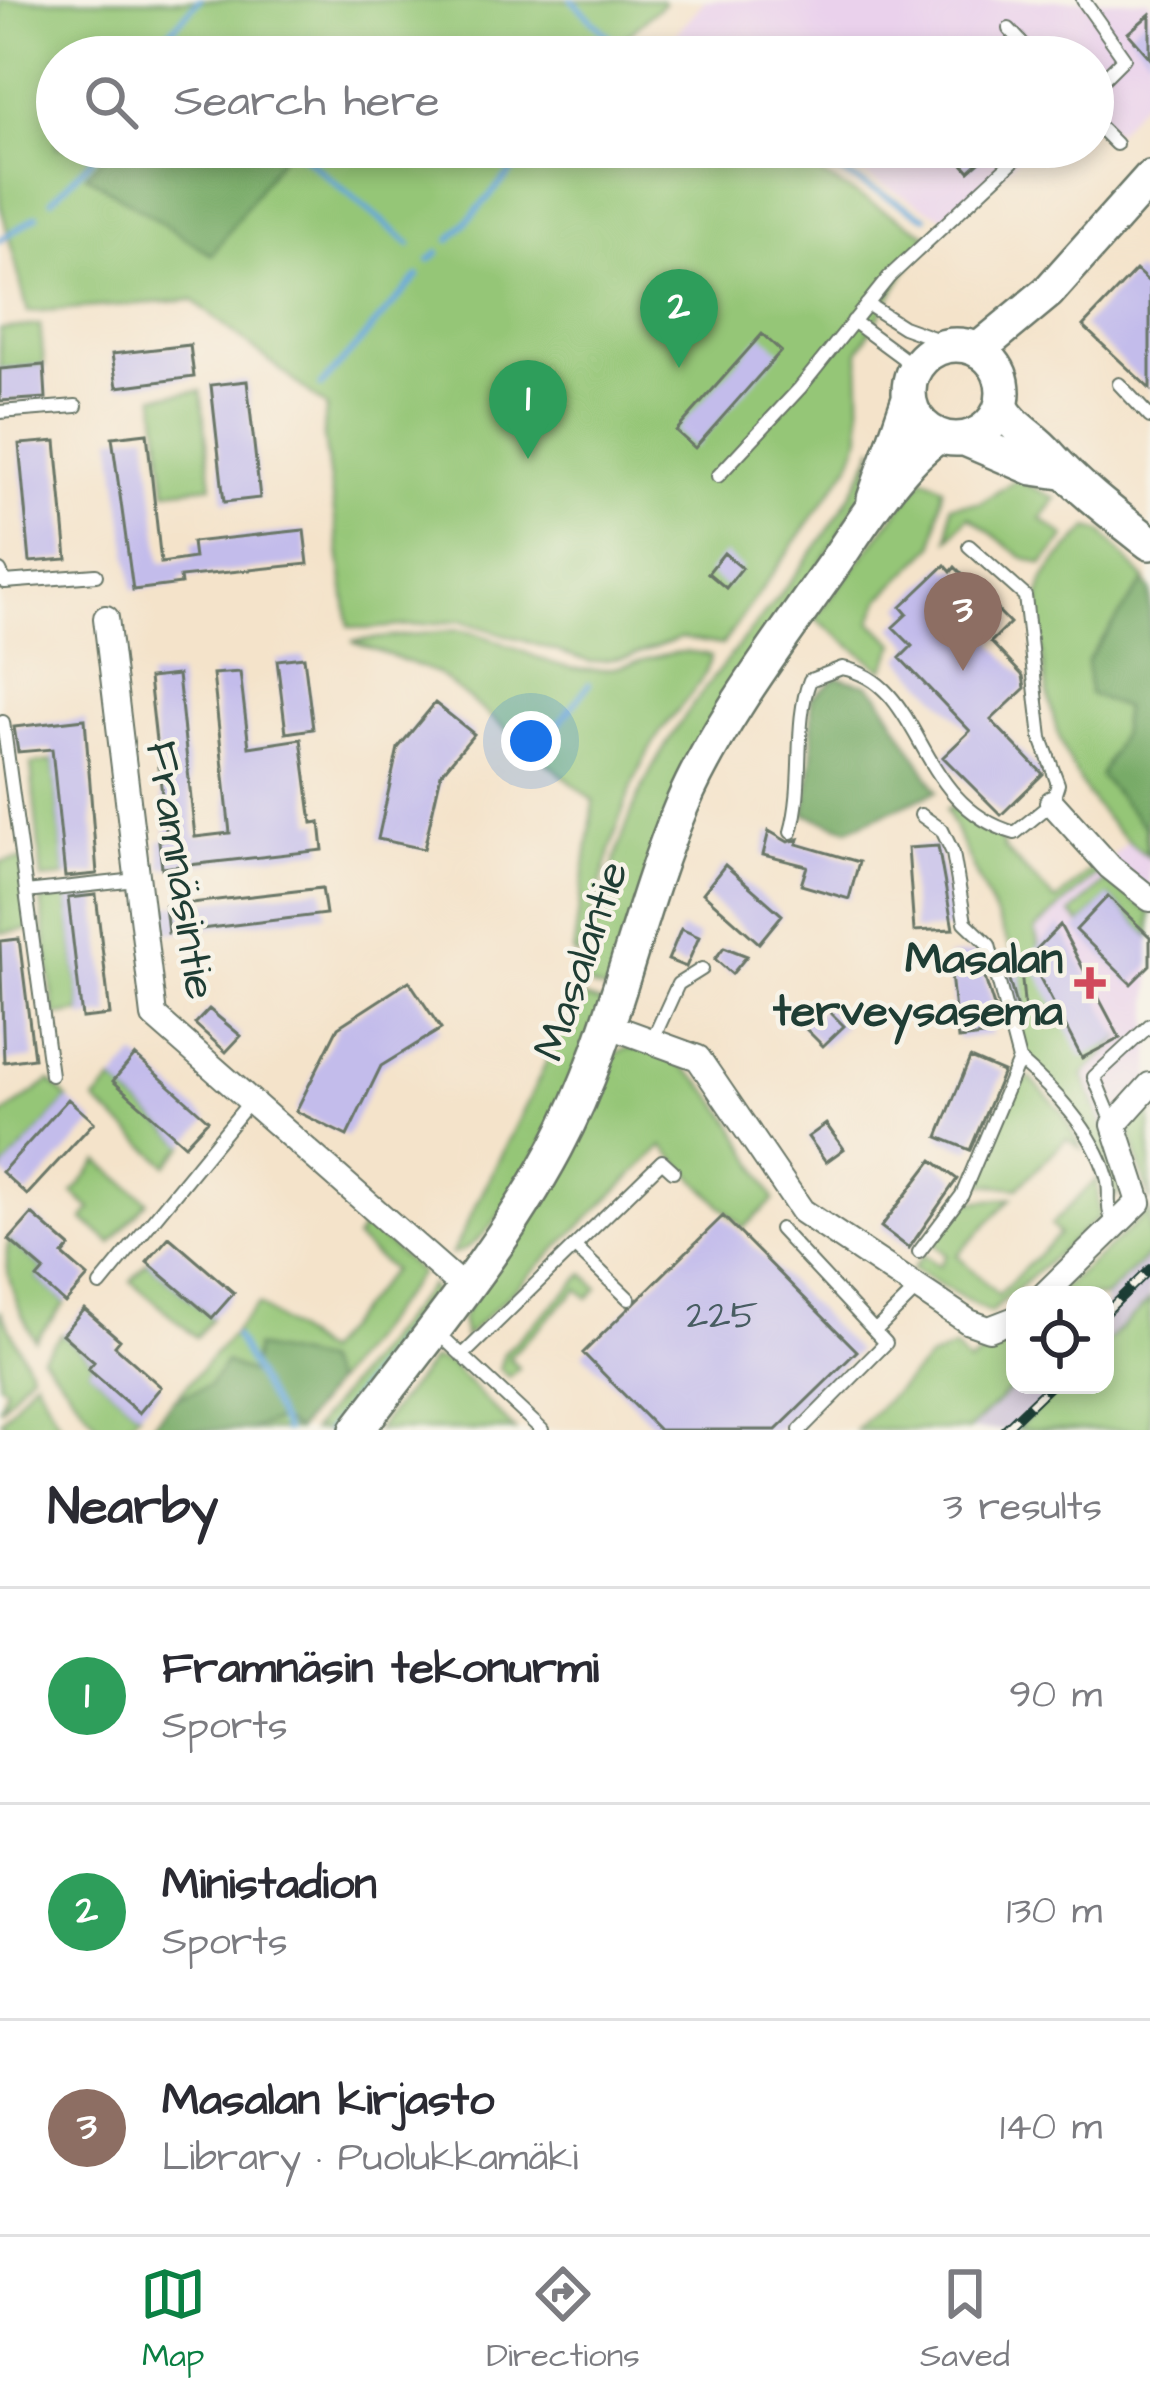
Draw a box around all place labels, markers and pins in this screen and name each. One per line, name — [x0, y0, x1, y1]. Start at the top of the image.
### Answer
pin: 2 — [640, 269, 718, 368]
pin: 1 — [489, 360, 567, 459]
pin: 3 — [924, 572, 1002, 671]
place label: Masalan terveysasema — [772, 929, 1063, 1045]
marker: Masalan terveysasema — [1074, 967, 1106, 999]

